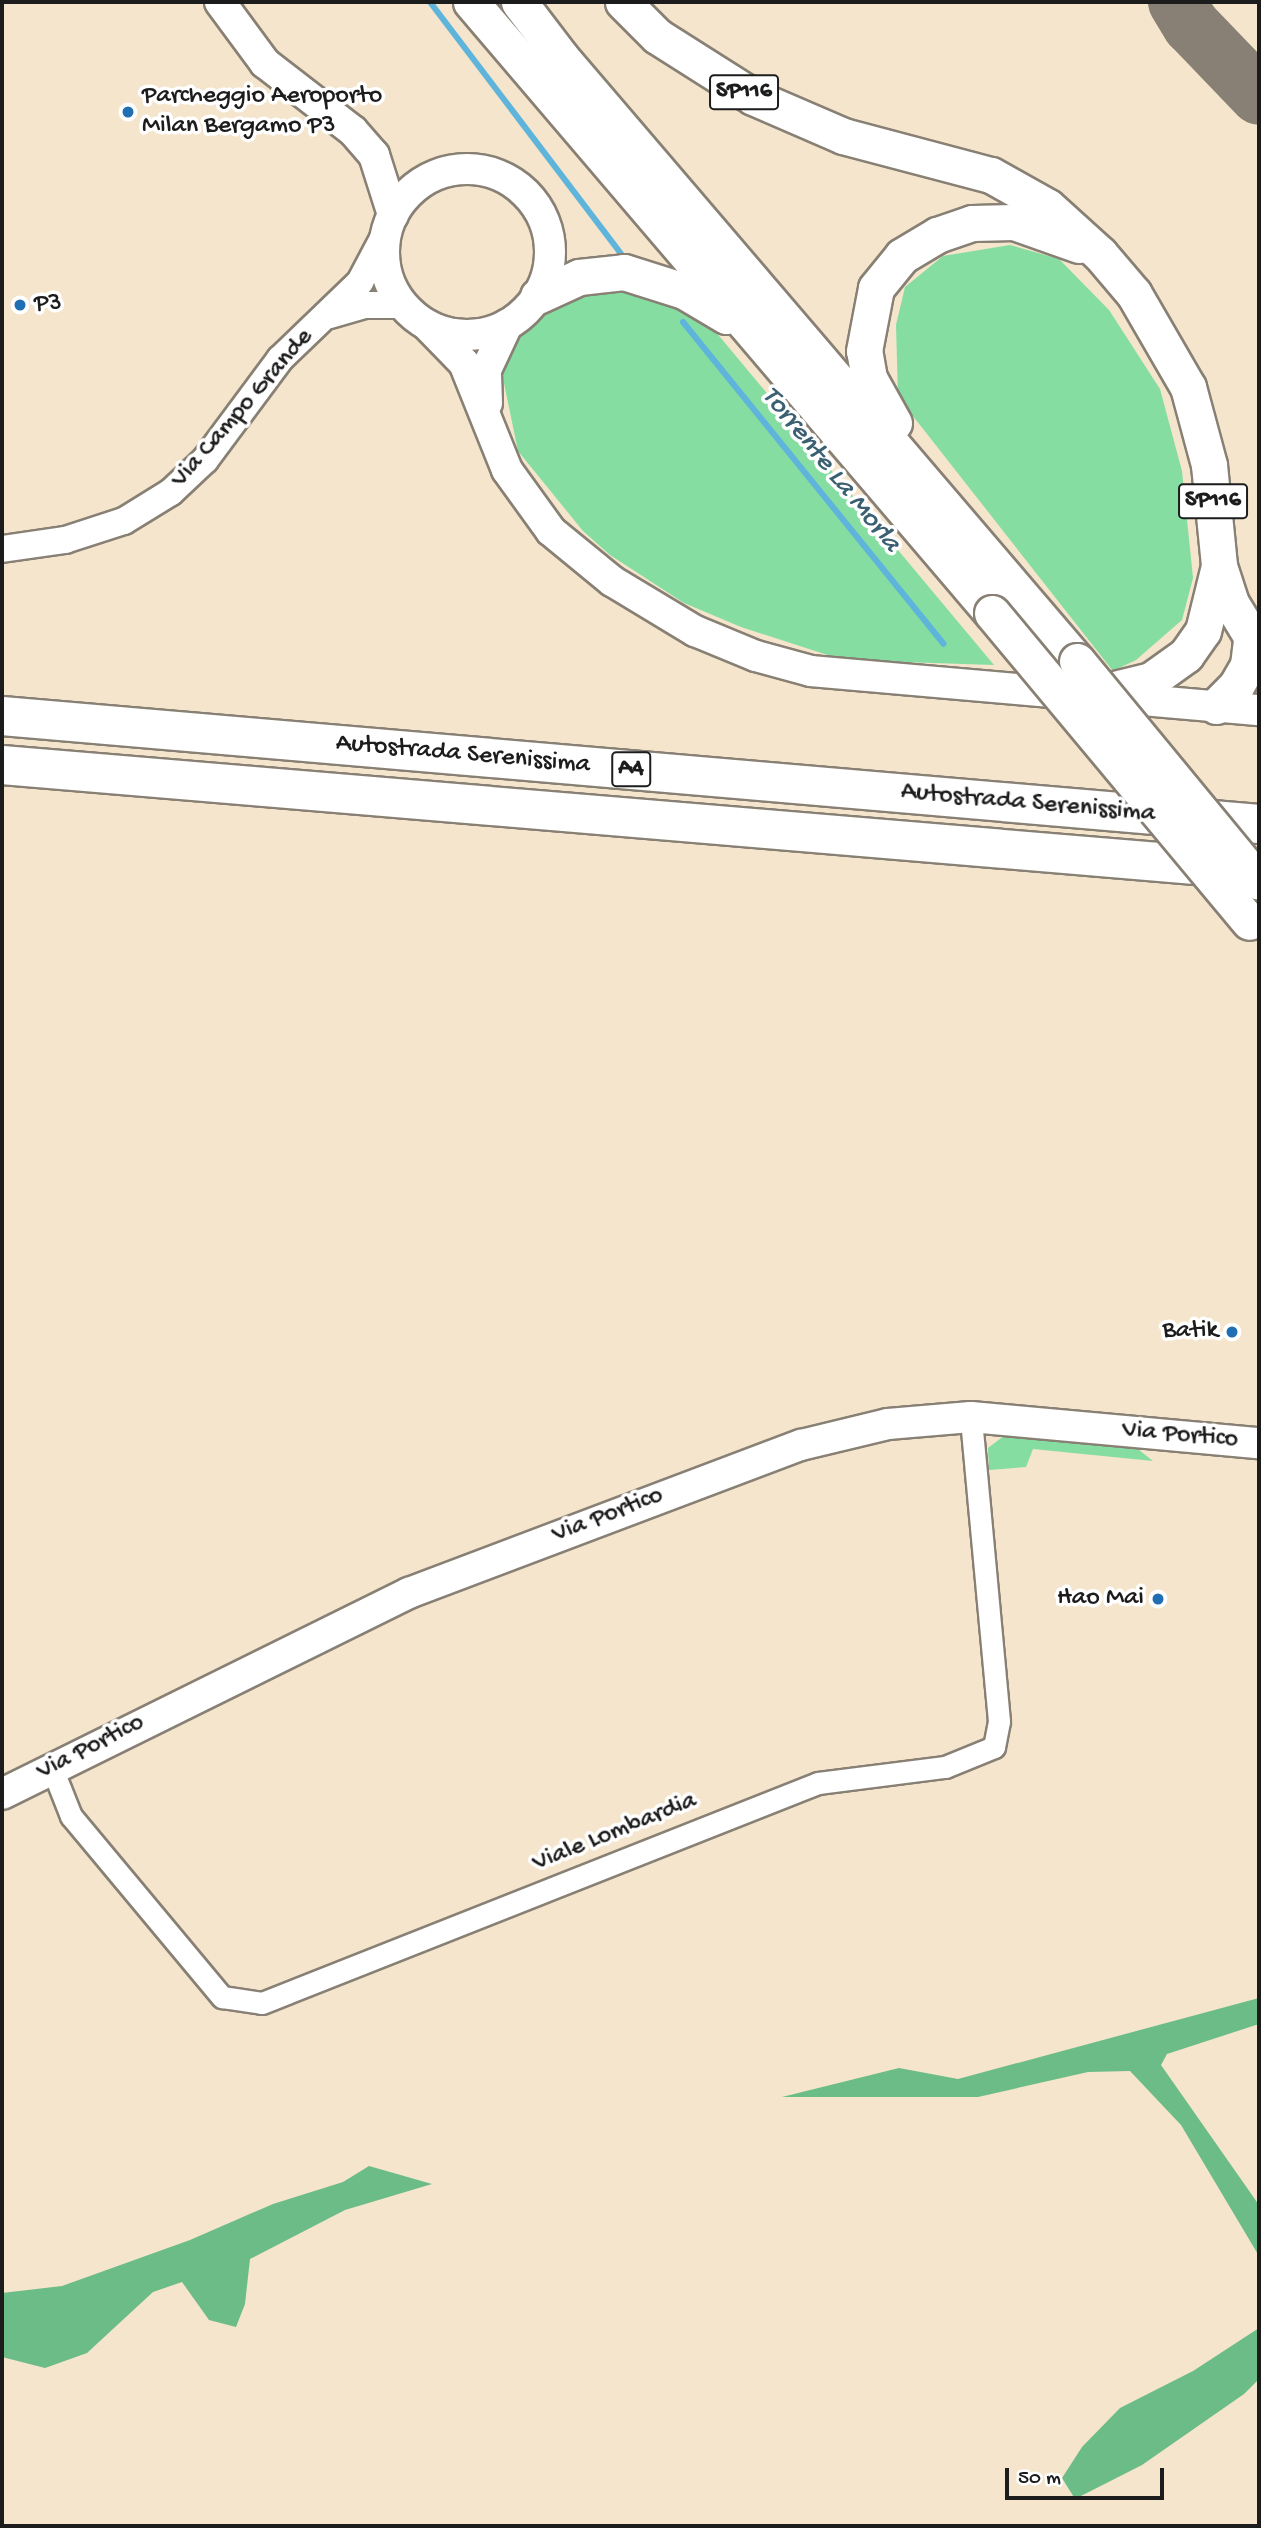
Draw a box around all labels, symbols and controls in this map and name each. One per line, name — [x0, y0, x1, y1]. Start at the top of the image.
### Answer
road number: SP116 — [709, 72, 779, 112]
place label: Parcheggio Aeroporto Milan Bergamo P3 — [142, 81, 382, 142]
marker: Parcheggio Aeroporto Milan Bergamo P3 — [120, 104, 136, 120]
place label: P3 — [34, 289, 62, 321]
marker: P3 — [12, 297, 28, 313]
street label: Via Campo Grande — [165, 323, 321, 495]
water label: Torrente La Morla — [753, 380, 907, 560]
road number: SP116 — [1178, 480, 1248, 522]
street label: Autostrada Serenissima — [335, 728, 591, 782]
road number: A4 — [610, 748, 652, 790]
street label: Autostrada Serenissima — [900, 777, 1156, 831]
place label: Batik — [1162, 1316, 1218, 1348]
marker: Batik — [1224, 1324, 1240, 1340]
street label: Via Portico — [1121, 1415, 1239, 1457]
street label: Via Portico — [548, 1481, 668, 1551]
place label: Hao Mai — [1057, 1583, 1144, 1615]
marker: Hao Mai — [1150, 1591, 1166, 1607]
street label: Via Portico — [32, 1708, 150, 1788]
street label: Viale Lombardia — [529, 1786, 701, 1880]
scale bar — [1009, 2454, 1168, 2498]
text: 50 m — [1018, 2467, 1061, 2492]

